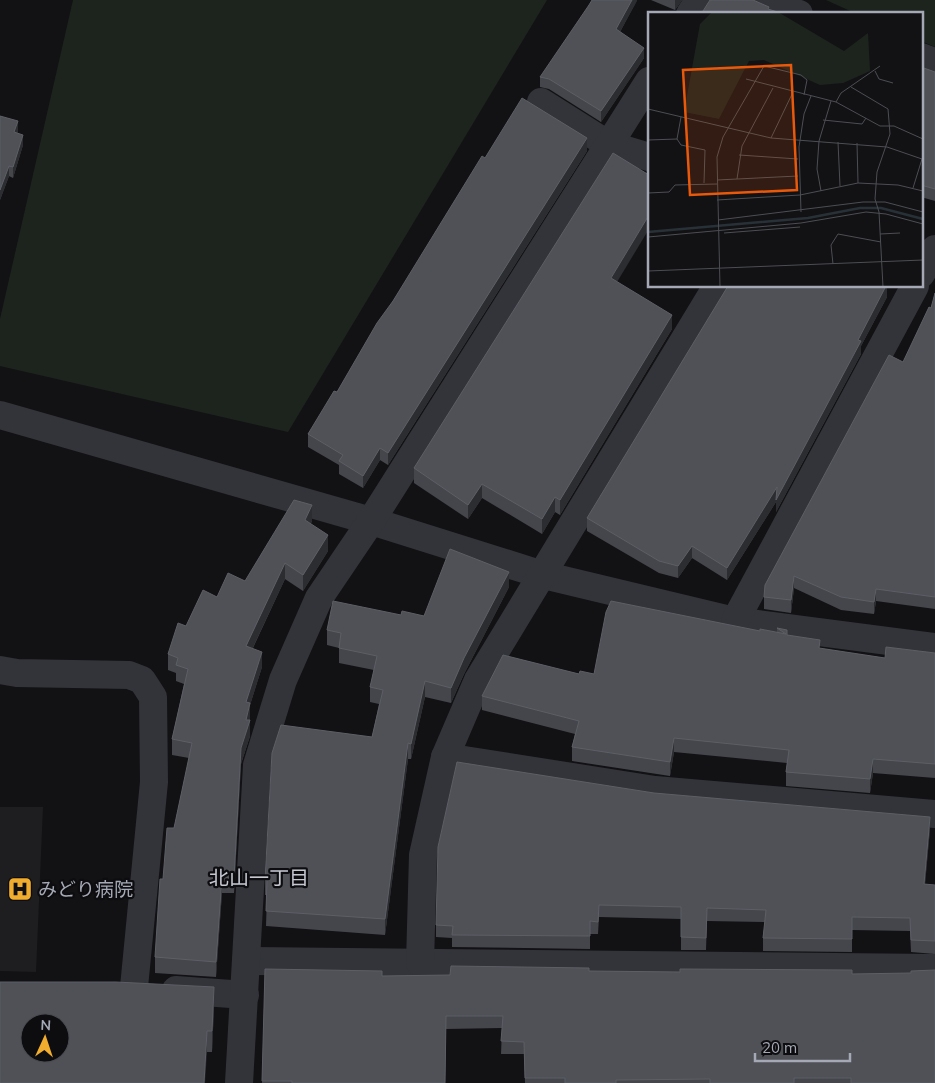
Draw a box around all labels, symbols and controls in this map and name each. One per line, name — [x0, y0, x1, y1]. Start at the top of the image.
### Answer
inset map — [648, 12, 922, 288]
district label: 北山一丁目 — [209, 865, 309, 890]
hospital icon: みどり病院 — [7, 876, 33, 902]
place label: みどり病院 — [38, 877, 133, 901]
north arrow — [20, 1013, 70, 1063]
text: N — [40, 1016, 51, 1034]
scale bar — [755, 1030, 850, 1062]
text: 20 m — [762, 1038, 797, 1057]

